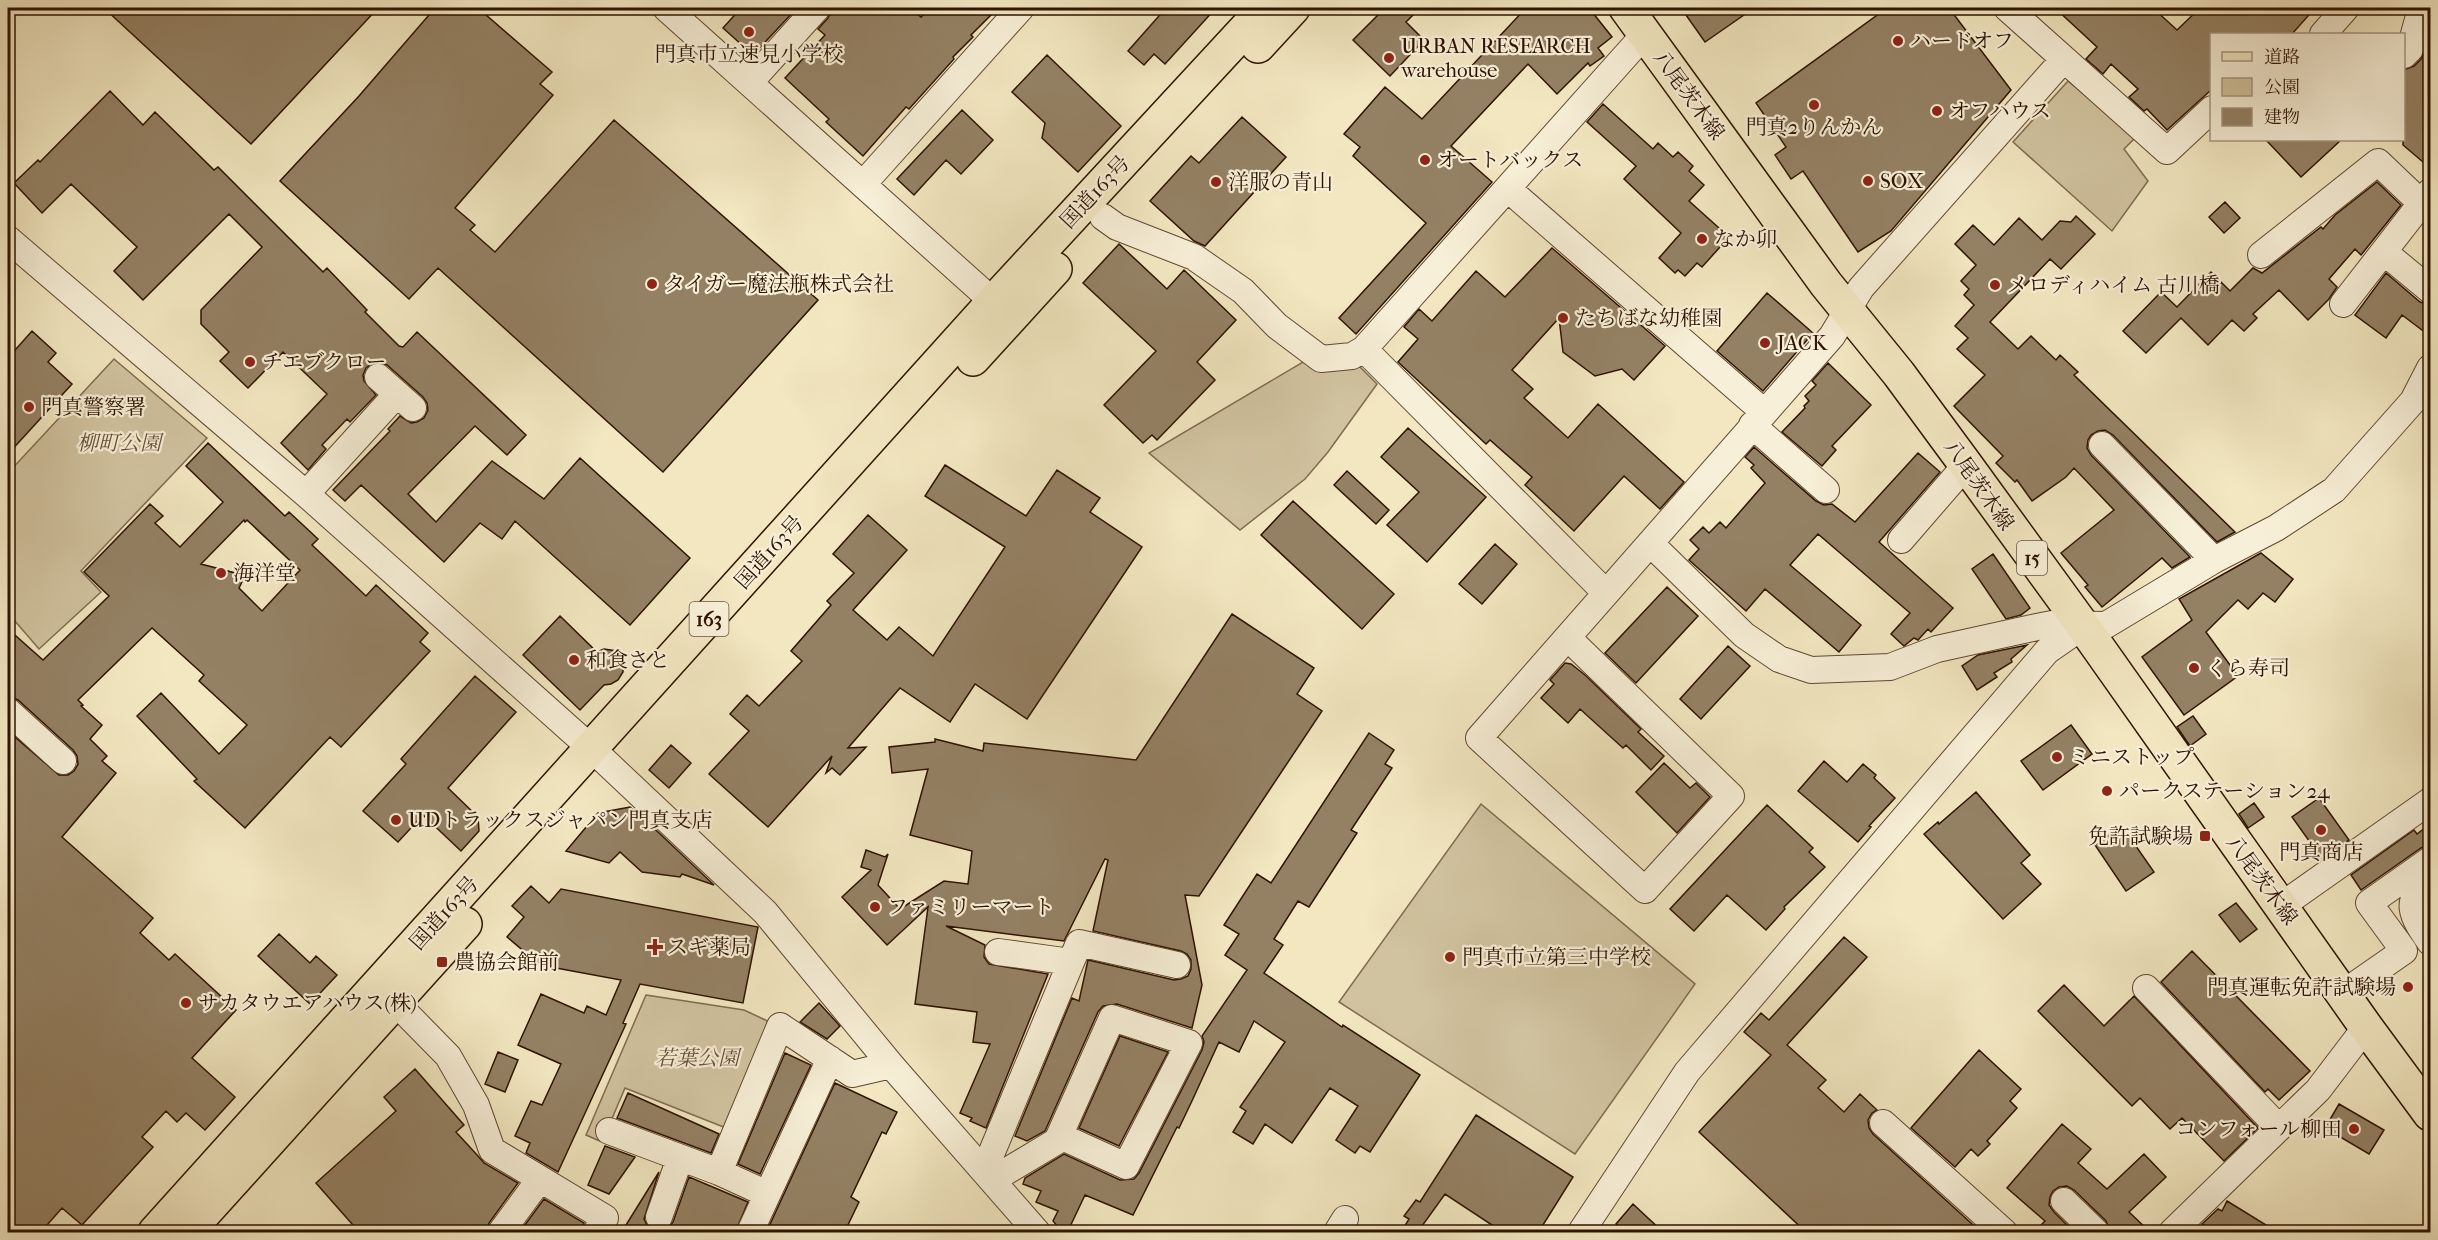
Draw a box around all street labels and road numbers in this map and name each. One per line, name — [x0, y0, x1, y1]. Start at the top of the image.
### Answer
street label: 八尾茨木線 — [1648, 45, 1730, 145]
street label: 国道163号 — [1055, 151, 1135, 233]
street label: 八尾茨木線 — [1939, 435, 2019, 535]
street label: 国道163号 — [730, 510, 808, 594]
road number: 15 — [2017, 541, 2047, 575]
road number: 163 — [690, 602, 728, 636]
street label: 八尾茨木線 — [2221, 830, 2303, 930]
street label: 国道163号 — [405, 871, 483, 955]

